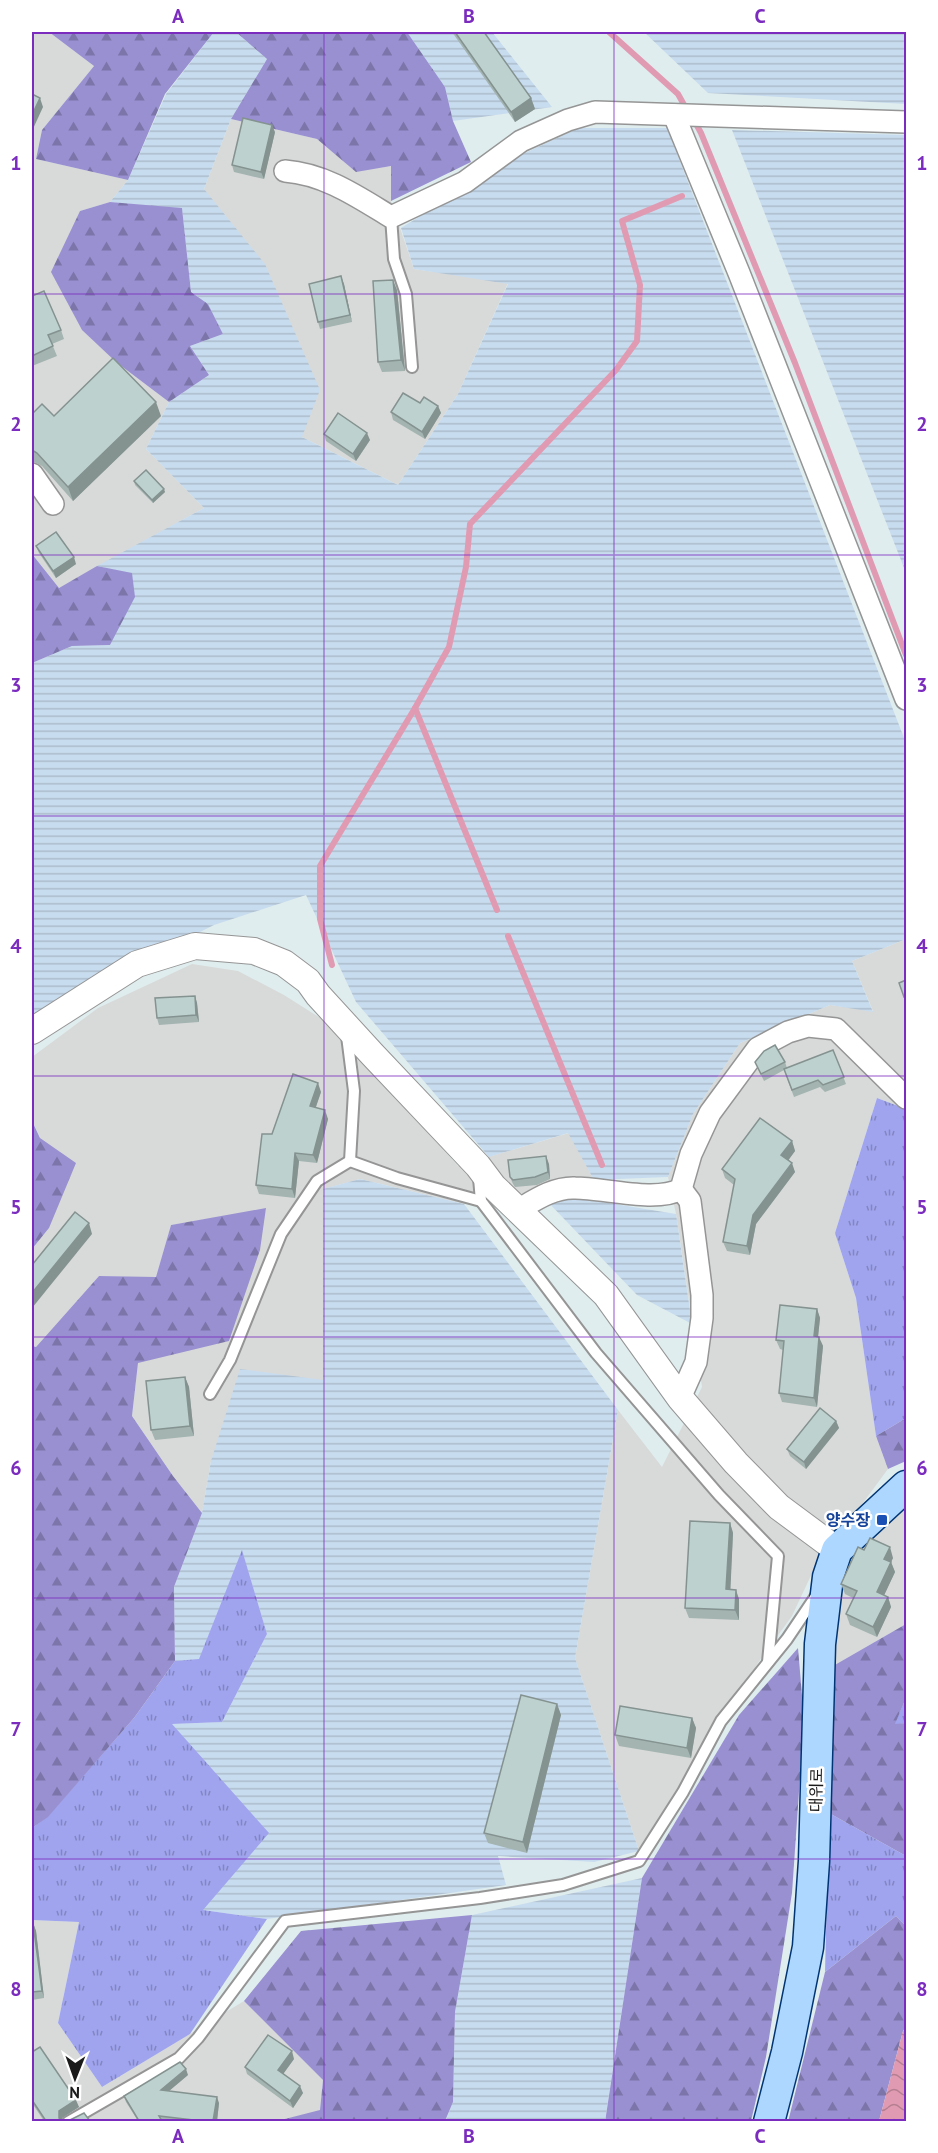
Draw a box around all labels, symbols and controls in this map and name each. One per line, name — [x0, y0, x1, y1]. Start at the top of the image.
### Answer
text: A — [172, 3, 185, 29]
text: B — [463, 3, 475, 29]
text: C — [754, 3, 766, 29]
text: 1 — [10, 150, 22, 176]
text: 1 — [916, 150, 928, 176]
text: 2 — [10, 411, 22, 437]
text: 2 — [916, 411, 928, 437]
text: 3 — [10, 672, 22, 698]
text: 3 — [916, 672, 928, 698]
text: 4 — [10, 933, 22, 959]
text: 4 — [916, 933, 928, 959]
text: 5 — [10, 1194, 22, 1220]
text: 5 — [916, 1194, 928, 1220]
text: 6 — [10, 1455, 22, 1481]
text: 6 — [916, 1455, 928, 1481]
place label: 양수장 — [826, 1510, 870, 1530]
marker: 양수장 — [875, 1513, 889, 1527]
text: 7 — [10, 1716, 22, 1742]
text: 7 — [916, 1716, 928, 1742]
street label: 대위로 — [806, 1767, 826, 1812]
text: 8 — [10, 1976, 22, 2002]
text: 8 — [916, 1976, 928, 2002]
north arrow — [45, 2048, 105, 2108]
text: N — [69, 2083, 80, 2103]
text: A — [172, 2123, 185, 2149]
text: B — [463, 2123, 475, 2149]
text: C — [754, 2123, 766, 2149]

